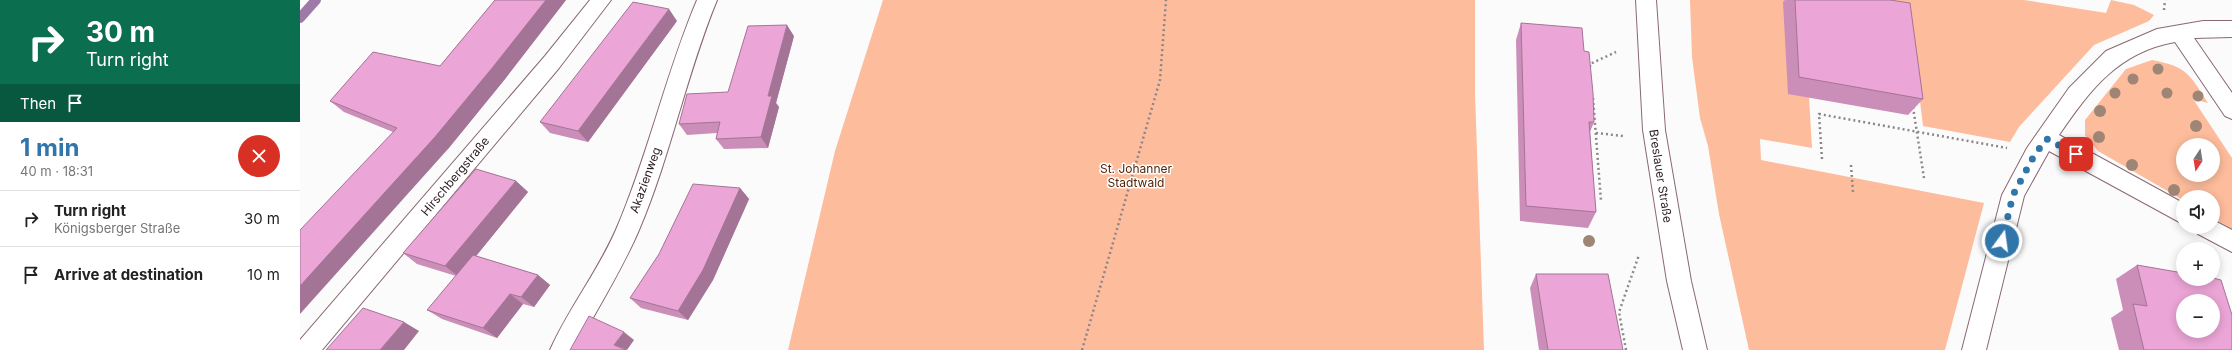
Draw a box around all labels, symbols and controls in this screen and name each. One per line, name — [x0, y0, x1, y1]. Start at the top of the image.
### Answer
text: 30 m — [86, 15, 155, 49]
icon: right — [20, 16, 72, 68]
text: Turn right — [86, 49, 169, 70]
icon: arrive — [64, 92, 86, 114]
text: Then — [20, 94, 56, 113]
street label: Breslauer Straße — [1646, 128, 1676, 224]
text: 1 min — [20, 133, 79, 162]
street label: Hirschbergstraße — [418, 133, 492, 219]
button: close — [238, 135, 280, 177]
pin — [2059, 137, 2093, 171]
north arrow — [2176, 138, 2220, 182]
map controls — [2176, 138, 2220, 338]
icon: arrive — [2065, 143, 2087, 165]
street label: Akazienweg — [626, 145, 664, 215]
park label: St. Johanner Stadtwald — [1100, 161, 1172, 190]
text: 40 m · 18:31 — [20, 163, 93, 179]
button: sound — [2176, 190, 2220, 234]
text: Turn right — [54, 201, 126, 220]
icon: right — [20, 208, 42, 230]
text: 30 m — [244, 209, 280, 228]
text: Königsberger Straße — [54, 220, 180, 236]
position arrow — [1981, 220, 2023, 262]
button: + — [2176, 242, 2220, 286]
icon: arrive — [20, 264, 42, 286]
text: Arrive at destination — [54, 265, 203, 284]
text: 10 m — [247, 265, 280, 284]
button: − — [2176, 294, 2220, 338]

